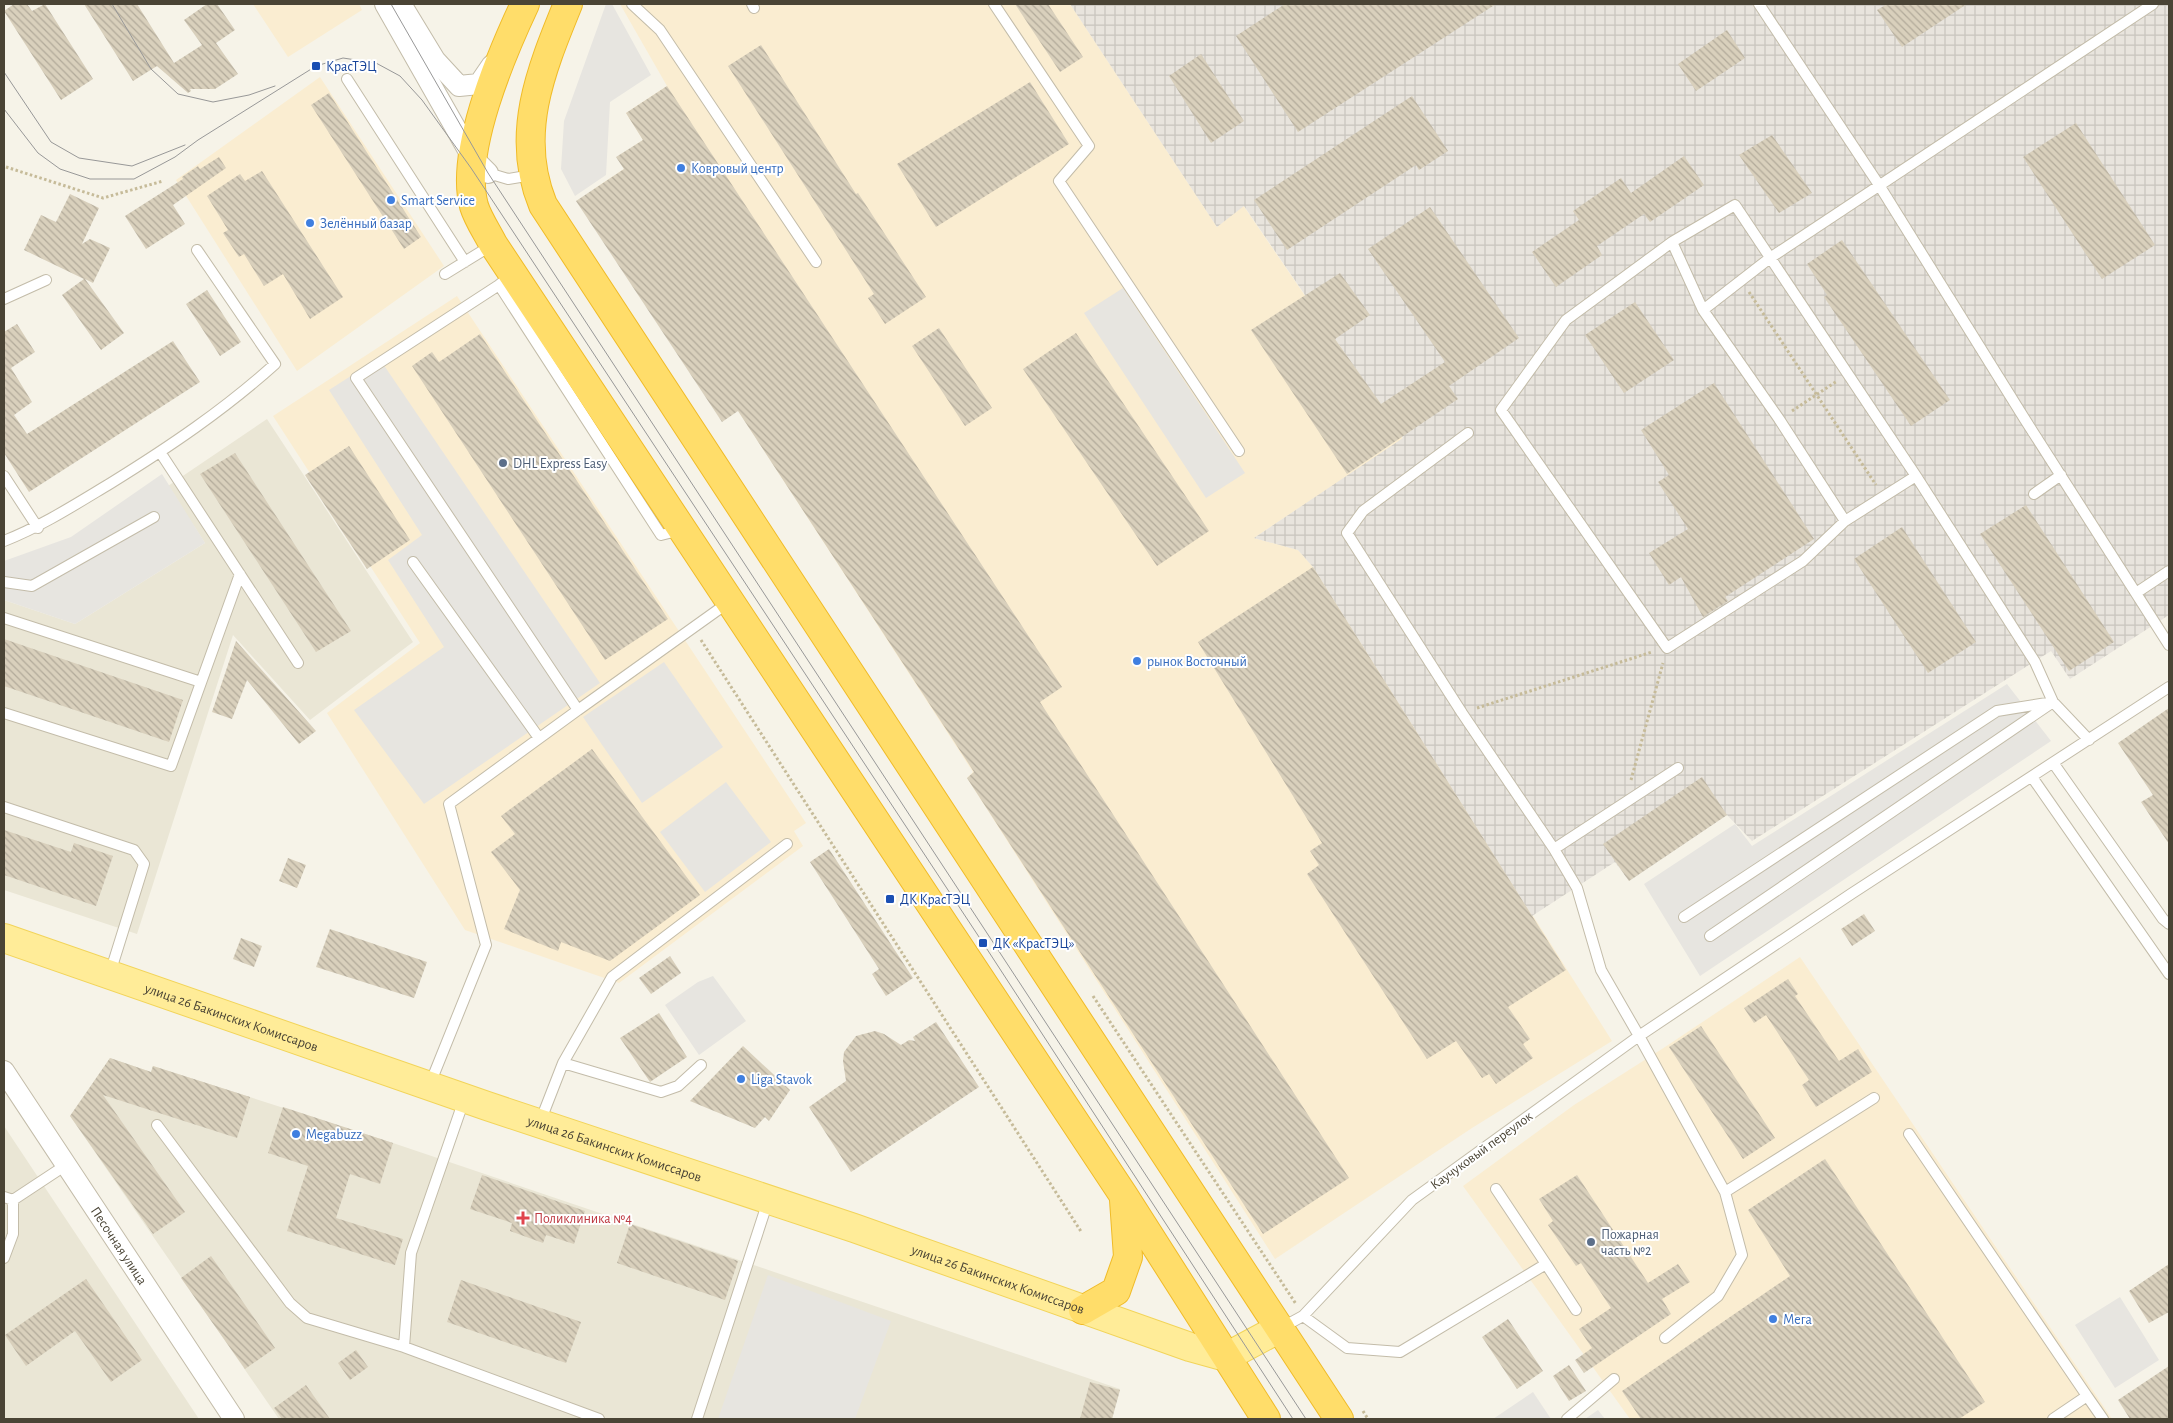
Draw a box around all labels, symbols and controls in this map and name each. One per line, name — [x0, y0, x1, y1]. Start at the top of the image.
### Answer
marker: КрасТЭЦ — [310, 60, 322, 72]
place label: КрасТЭЦ — [326, 60, 377, 74]
marker: Ковровый центр — [675, 162, 687, 174]
place label: Ковровый центр — [691, 162, 784, 176]
marker: Smart Service — [385, 194, 397, 206]
place label: Smart Service — [401, 194, 475, 208]
marker: Зелённый базар — [304, 217, 316, 229]
place label: Зелённый базар — [320, 217, 412, 231]
marker: DHL Express Easy — [497, 457, 509, 469]
place label: DHL Express Easy — [513, 457, 607, 471]
marker: рынок Восточный — [1131, 655, 1143, 667]
place label: рынок Восточный — [1147, 655, 1247, 669]
marker: ДК КрасТЭЦ — [884, 893, 896, 905]
place label: ДК КрасТЭЦ — [900, 893, 971, 907]
marker: ДК «КрасТЭЦ» — [977, 937, 989, 949]
place label: ДК «КрасТЭЦ» — [993, 937, 1074, 951]
street label: улица 26 Бакинских Комиссаров — [142, 981, 320, 1055]
marker: Liga Stavok — [735, 1073, 747, 1085]
place label: Liga Stavok — [751, 1073, 813, 1087]
street label: Каучуковый переулок — [1428, 1109, 1536, 1192]
street label: улица 26 Бакинских Комиссаров — [525, 1114, 703, 1185]
marker: Megabuzz — [290, 1128, 302, 1140]
place label: Megabuzz — [306, 1128, 362, 1142]
street label: Песочная улица — [88, 1204, 149, 1288]
marker: Поликлиника №4 — [516, 1211, 530, 1225]
place label: Поликлиника №4 — [534, 1212, 632, 1226]
place label: Пожарная часть №2 — [1601, 1228, 1659, 1258]
marker: Пожарная часть №2 — [1585, 1236, 1597, 1248]
street label: улица 26 Бакинских Комиссаров — [908, 1243, 1086, 1317]
marker: Мега — [1767, 1313, 1779, 1325]
place label: Мега — [1783, 1313, 1812, 1327]

